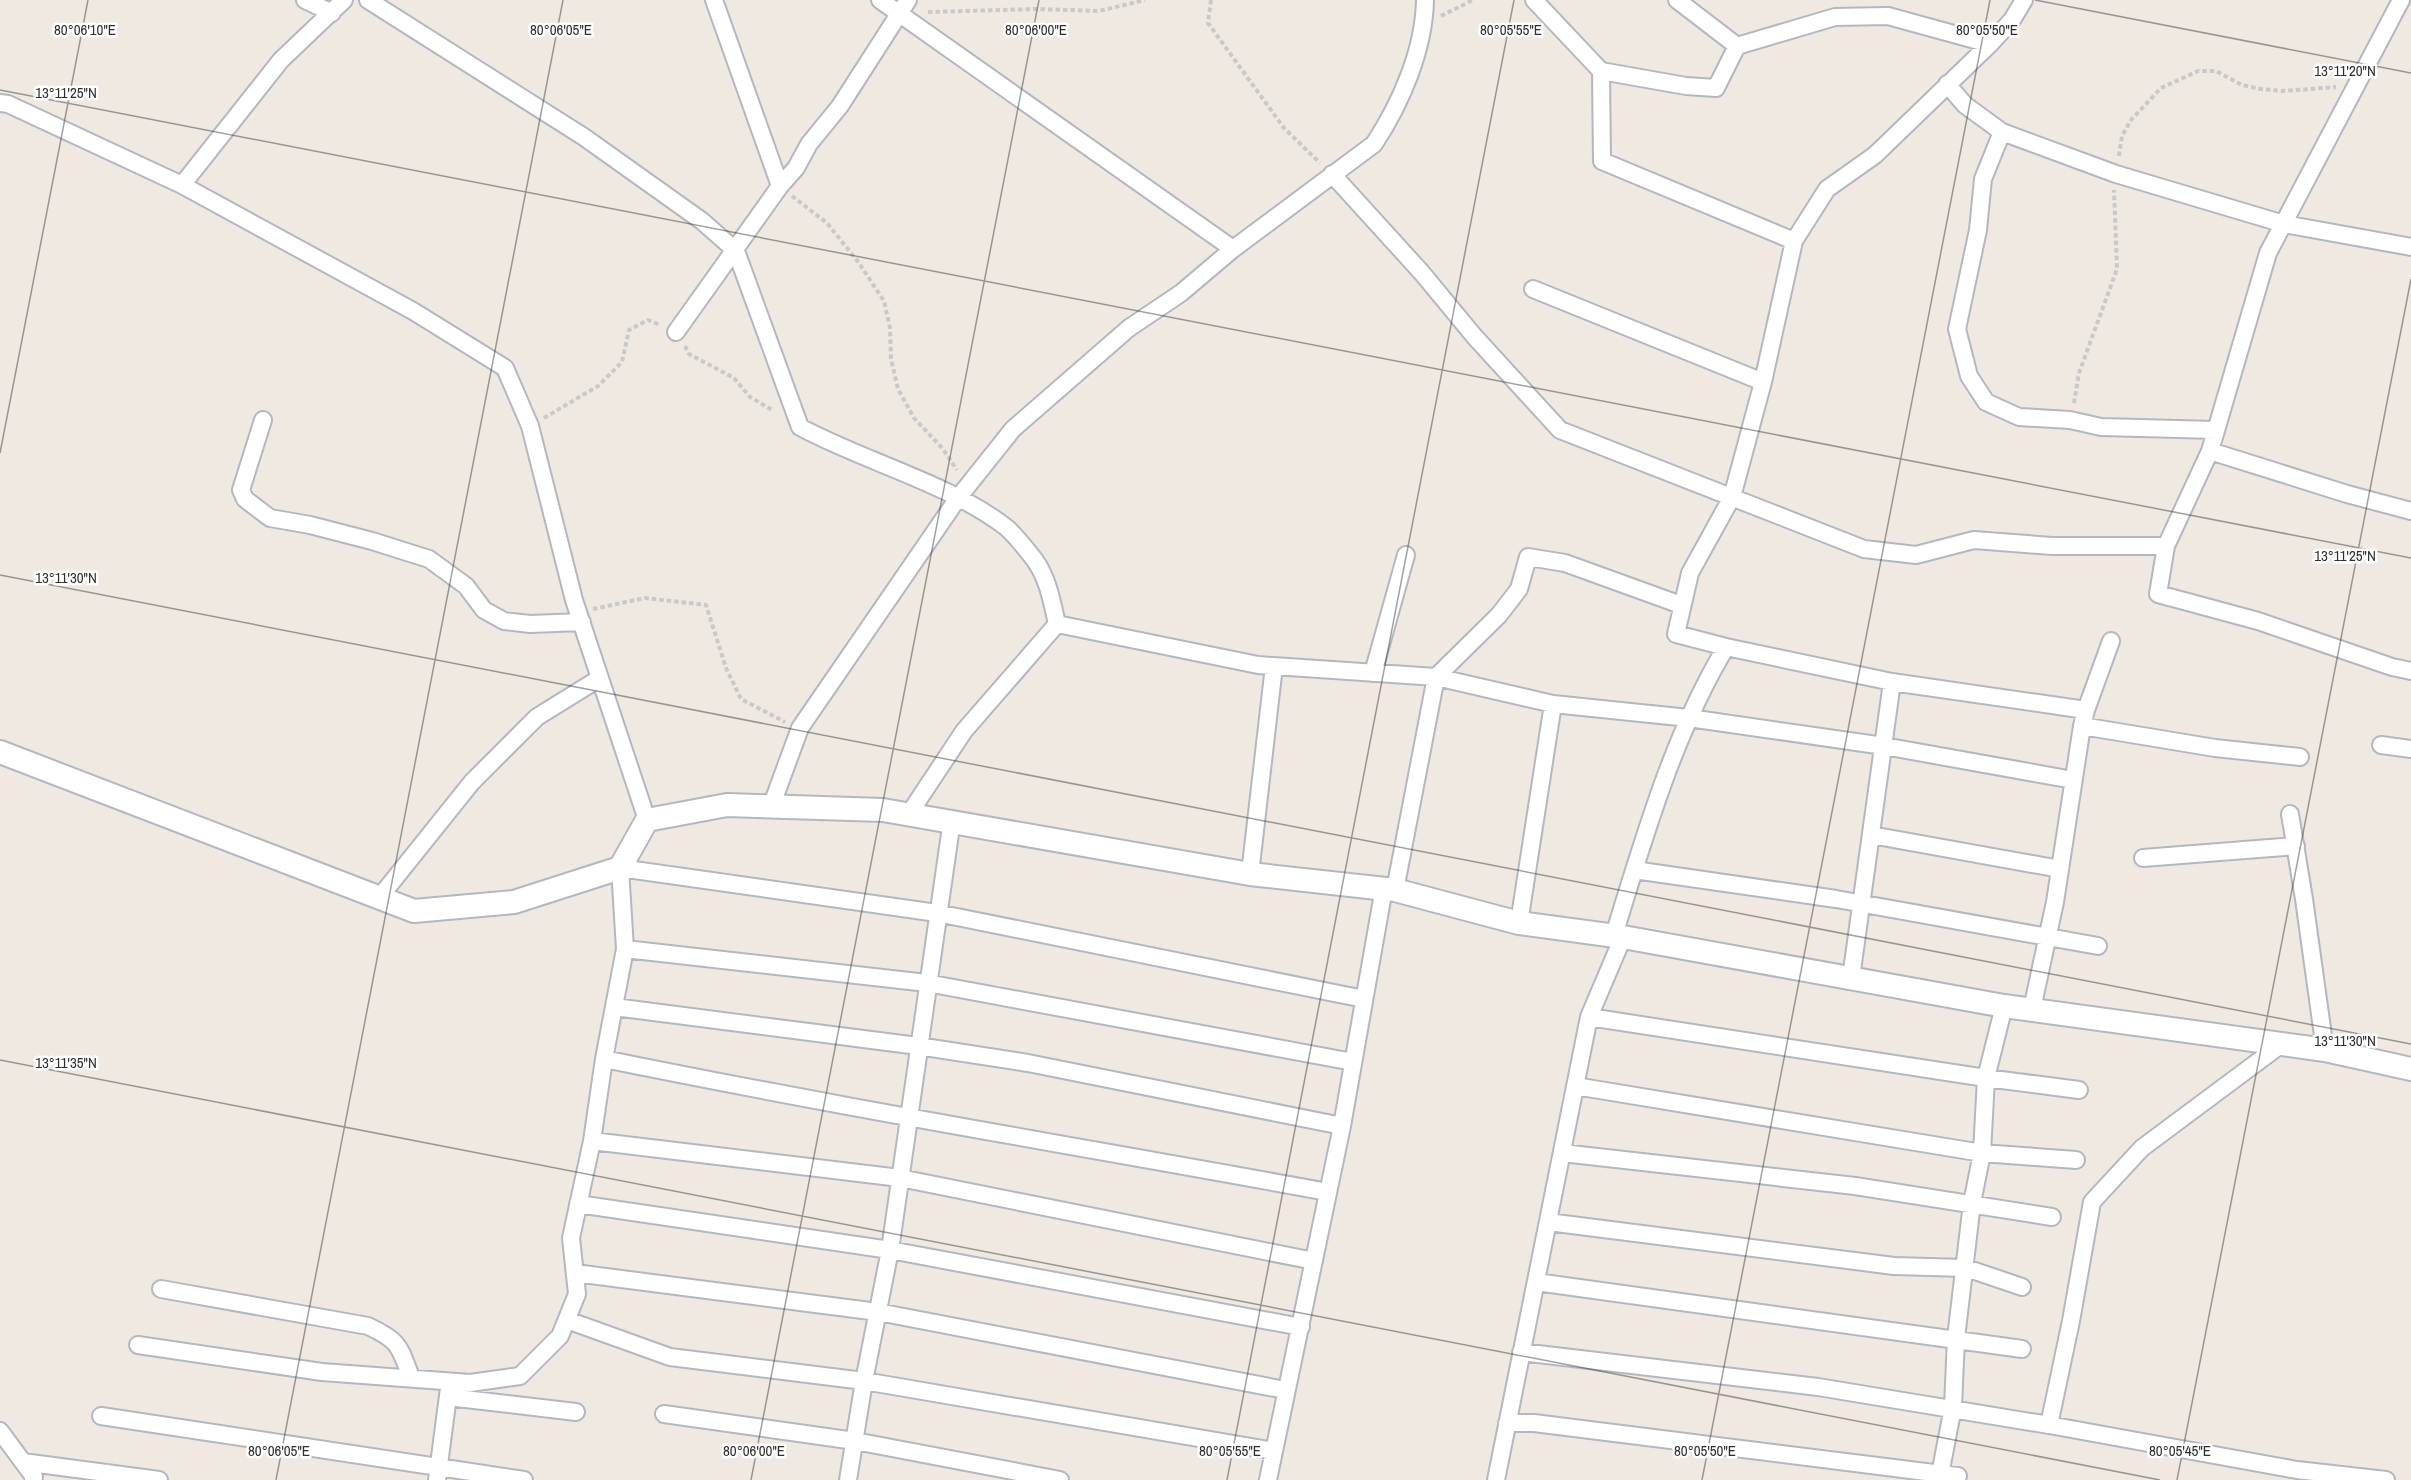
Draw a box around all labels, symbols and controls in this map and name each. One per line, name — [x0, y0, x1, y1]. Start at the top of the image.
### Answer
text: 80°06'10"E — [54, 19, 116, 40]
text: 80°06'05"E — [530, 19, 592, 40]
text: 80°06'00"E — [1005, 19, 1067, 40]
text: 80°05'55"E — [1480, 19, 1542, 40]
text: 80°05'50"E — [1956, 19, 2018, 40]
text: 13°11'20"N — [2314, 60, 2376, 81]
text: 13°11'25"N — [35, 82, 97, 103]
text: 13°11'25"N — [2314, 545, 2376, 566]
text: 13°11'30"N — [35, 567, 97, 588]
text: 13°11'30"N — [2314, 1030, 2376, 1051]
text: 13°11'35"N — [35, 1052, 97, 1073]
text: 80°06'05"E — [248, 1440, 310, 1461]
text: 80°06'00"E — [723, 1440, 785, 1461]
text: 80°05'55"E — [1199, 1440, 1261, 1461]
text: 80°05'50"E — [1674, 1440, 1736, 1461]
text: 80°05'45"E — [2149, 1440, 2211, 1461]

